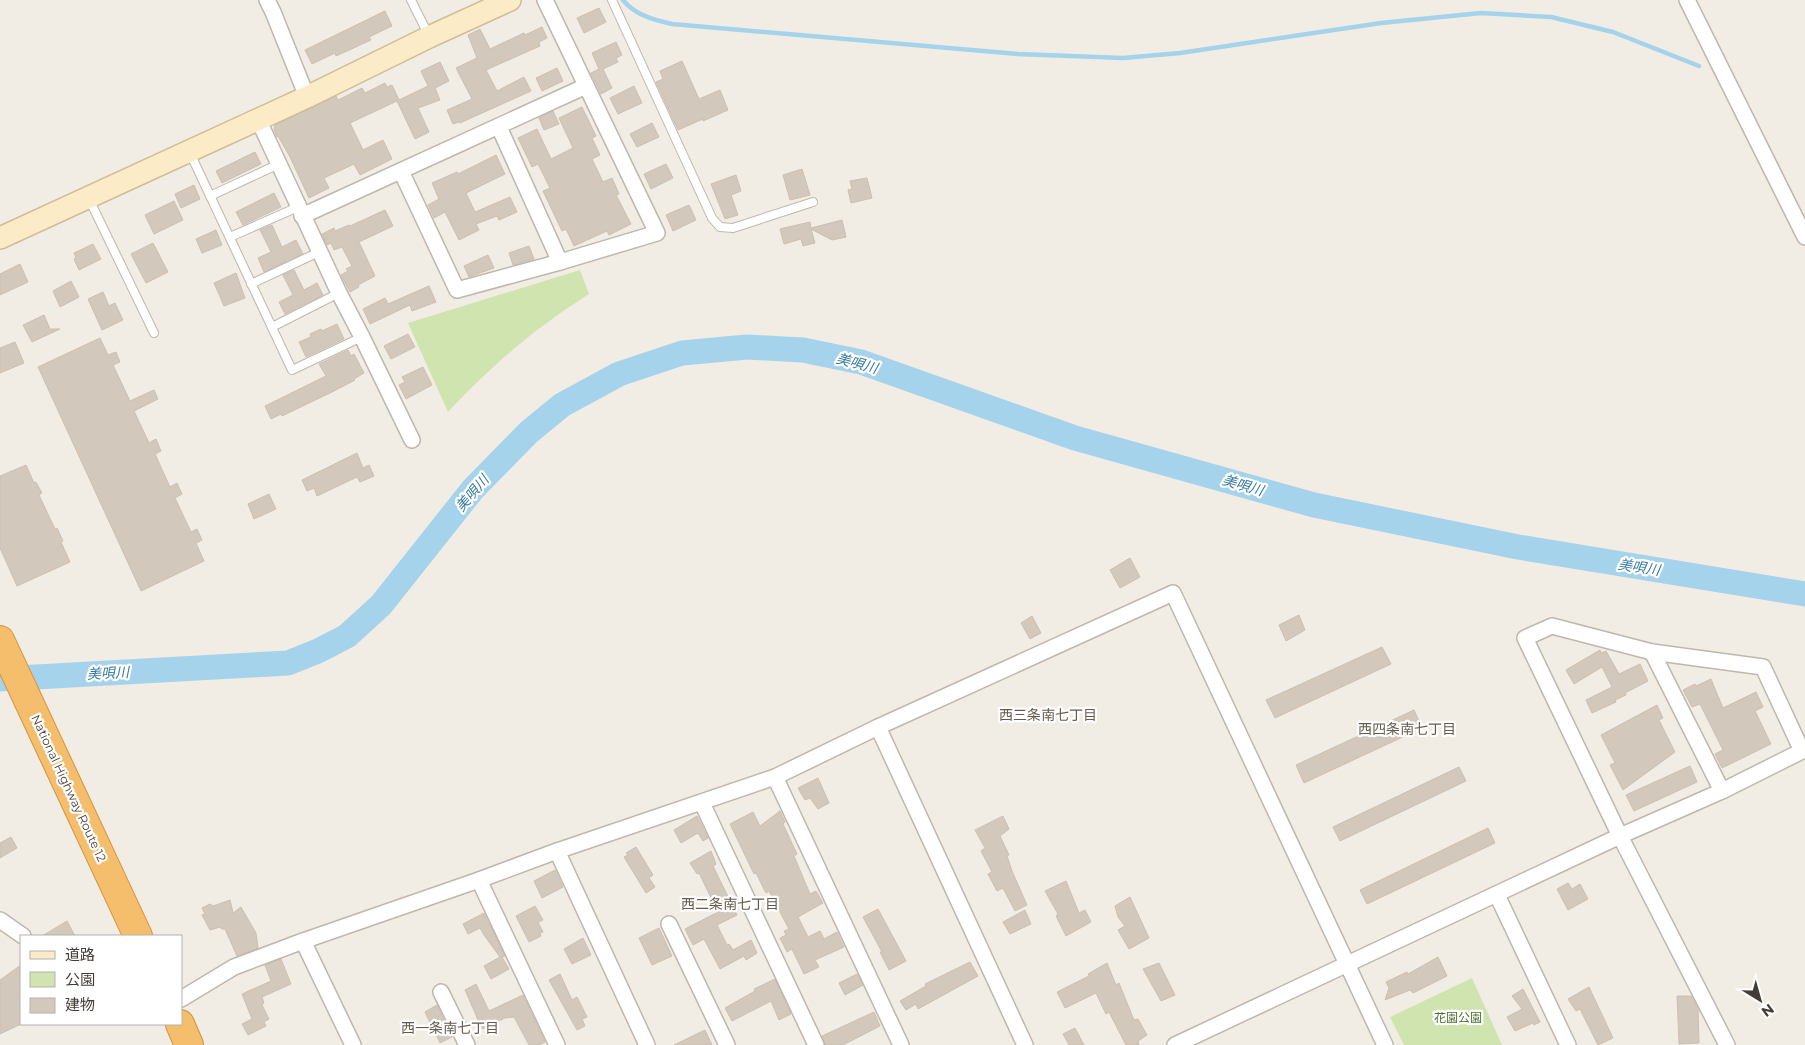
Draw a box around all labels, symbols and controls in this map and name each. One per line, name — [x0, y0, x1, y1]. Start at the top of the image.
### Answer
water label: 美唄川 — [834, 349, 882, 378]
water label: 美唄川 — [451, 470, 494, 515]
water label: 美唄川 — [1220, 471, 1268, 500]
water label: 美唄川 — [1617, 555, 1663, 579]
water label: 美唄川 — [87, 663, 131, 683]
district label: 西三条南七丁目 — [999, 706, 1097, 724]
street label: National Highway Route 12 — [28, 712, 110, 864]
district label: 西四条南七丁目 — [1358, 720, 1456, 738]
district label: 西二条南七丁目 — [681, 895, 779, 913]
legend — [20, 935, 182, 1025]
text: 道路 — [65, 945, 95, 964]
text: 公園 — [65, 970, 95, 989]
north arrow — [1735, 975, 1785, 1025]
text: 建物 — [65, 995, 95, 1014]
text: N — [1758, 1000, 1778, 1021]
park label: 花園公園 — [1434, 1010, 1482, 1025]
district label: 西一条南七丁目 — [401, 1019, 499, 1037]

